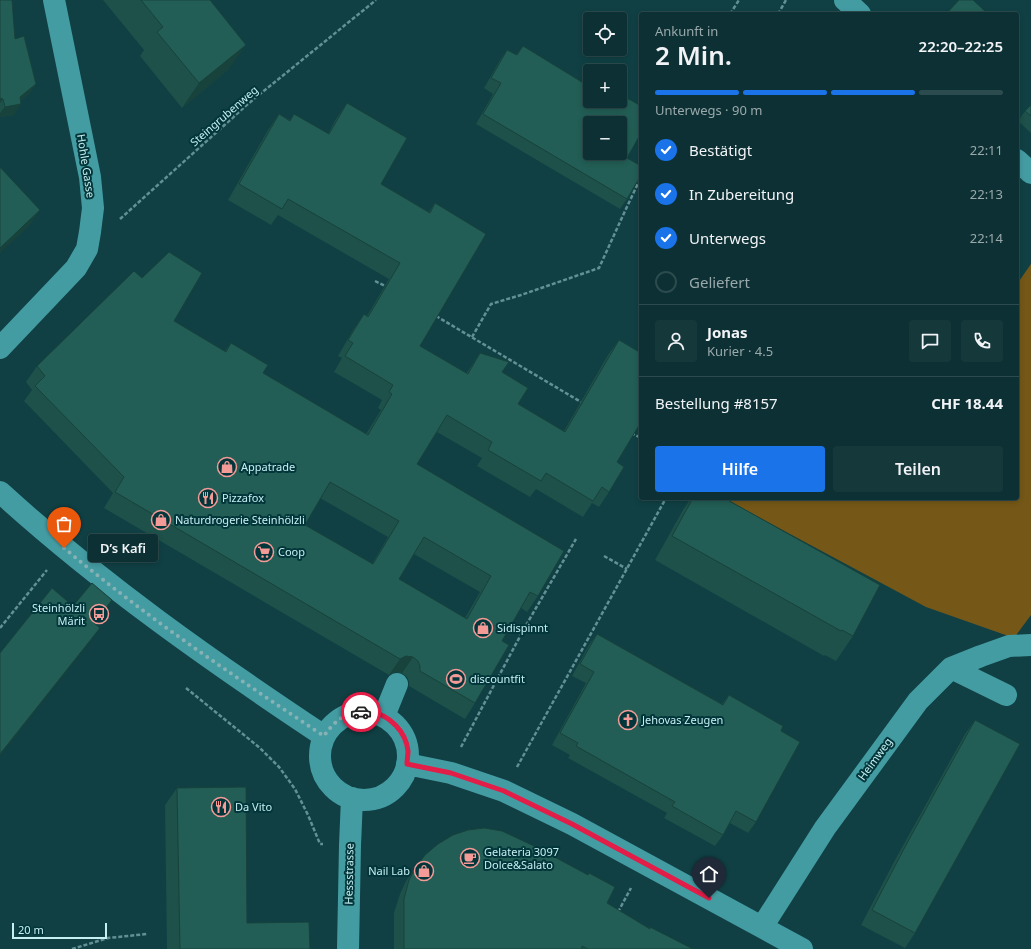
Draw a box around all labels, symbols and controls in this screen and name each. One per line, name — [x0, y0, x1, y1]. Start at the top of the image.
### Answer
map controls — [583, 12, 627, 160]
button: locate — [583, 12, 627, 56]
text: Ankunft in — [655, 22, 718, 40]
text: 22:20–22:25 — [919, 36, 1003, 56]
text: 2 Min. — [655, 37, 732, 73]
button: + — [583, 64, 627, 108]
street label: Steingrubenweg — [187, 82, 261, 149]
text: Unterwegs · 90 m — [655, 101, 762, 119]
button: − — [583, 116, 627, 160]
street label: Hohle Gasse — [74, 133, 99, 199]
icon: check — [655, 139, 677, 161]
text: Bestätigt — [689, 140, 752, 160]
text: 22:11 — [970, 141, 1003, 159]
icon: check — [655, 183, 677, 205]
text: In Zubereitung — [689, 184, 794, 204]
text: 22:13 — [970, 185, 1003, 203]
icon: check — [655, 227, 677, 249]
text: Unterwegs — [689, 228, 766, 248]
text: 22:14 — [970, 229, 1003, 247]
text: Geliefert — [689, 272, 750, 292]
button: person — [655, 320, 697, 362]
button: chat — [909, 320, 951, 362]
button: phone — [961, 320, 1003, 362]
text: Jonas — [707, 322, 748, 342]
text: Kurier · 4.5 — [707, 342, 773, 360]
text: Bestellung #8157 — [655, 393, 778, 413]
text: CHF 18.44 — [931, 393, 1003, 413]
button: Hilfe — [655, 446, 825, 492]
button: Teilen — [833, 446, 1003, 492]
shop icon: Appatrade — [216, 456, 238, 478]
place label: Appatrade — [241, 459, 295, 474]
restaurant icon: Pizzafox — [197, 487, 219, 509]
place label: Pizzafox — [222, 490, 264, 505]
pin — [47, 507, 81, 548]
shop icon: Naturdrogerie Steinhölzli — [150, 509, 172, 531]
place label: Naturdrogerie Steinhölzli — [175, 512, 305, 527]
icon: bag — [53, 513, 75, 535]
callout: D’s Kafi — [88, 534, 158, 562]
text: D’s Kafi — [100, 539, 146, 557]
supermarket icon: Coop — [253, 541, 275, 563]
place label: Coop — [278, 544, 305, 559]
place label: Steinhölzli Märit — [32, 600, 85, 628]
bus stop icon: Steinhölzli Märit — [88, 603, 110, 625]
shop icon: Sidispinnt — [472, 617, 494, 639]
place label: Sidispinnt — [497, 620, 548, 635]
sports icon: discountfit — [445, 668, 467, 690]
place label: discountfit — [470, 671, 525, 686]
courier — [341, 692, 381, 732]
icon: car — [350, 701, 372, 723]
church icon: Jehovas Zeugen — [617, 709, 639, 731]
place label: Jehovas Zeugen — [641, 712, 723, 727]
street label: Heimweg — [854, 734, 895, 783]
restaurant icon: Da Vito — [210, 796, 232, 818]
place label: Da Vito — [235, 799, 272, 814]
street label: Hessstrasse — [340, 843, 357, 905]
place label: Gelateria 3097 Dolce&Salato — [484, 844, 559, 872]
cafe icon: Gelateria 3097 Dolce&Salato — [459, 847, 481, 869]
pin — [692, 857, 726, 898]
shop icon: Nail Lab — [413, 860, 435, 882]
place label: Nail Lab — [368, 863, 410, 878]
icon: home — [698, 863, 720, 885]
scale bar — [12, 921, 107, 940]
text: 20 m — [18, 922, 44, 937]

